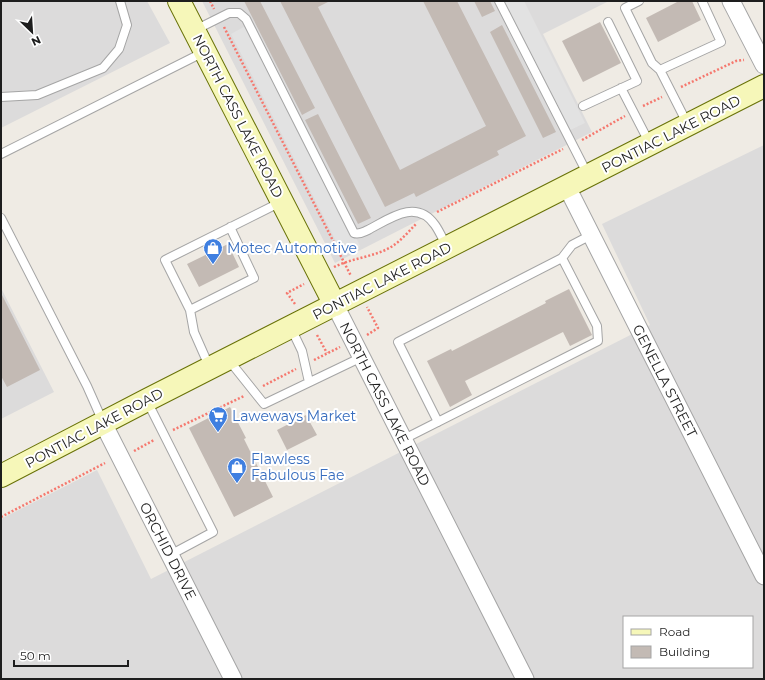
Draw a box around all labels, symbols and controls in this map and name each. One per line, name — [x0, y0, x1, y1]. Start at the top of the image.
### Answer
north arrow — [12, 12, 52, 52]
street label: NORTH CASS LAKE ROAD — [189, 31, 287, 201]
text: N — [29, 33, 43, 49]
street label: PONTIAC LAKE ROAD — [599, 91, 743, 177]
shop icon: Motec Automotive — [202, 237, 224, 265]
street label: PONTIAC LAKE ROAD — [310, 238, 454, 324]
place label: Motec Automotive — [227, 239, 357, 257]
street label: NORTH CASS LAKE ROAD — [336, 319, 434, 489]
street label: GENELLA STREET — [629, 321, 701, 441]
street label: PONTIAC LAKE ROAD — [22, 384, 166, 472]
supermarket icon: Laweways Market — [207, 405, 229, 433]
place label: Laweways Market — [232, 407, 356, 425]
place label: Flawless Fabulous Fae — [251, 450, 344, 484]
shop icon: Flawless Fabulous Fae — [226, 456, 248, 484]
street label: ORCHID DRIVE — [136, 499, 200, 603]
legend — [623, 616, 753, 668]
text: Road — [659, 624, 690, 639]
scale bar — [14, 642, 128, 668]
text: Building — [659, 644, 710, 659]
text: 50 m — [20, 648, 51, 663]

